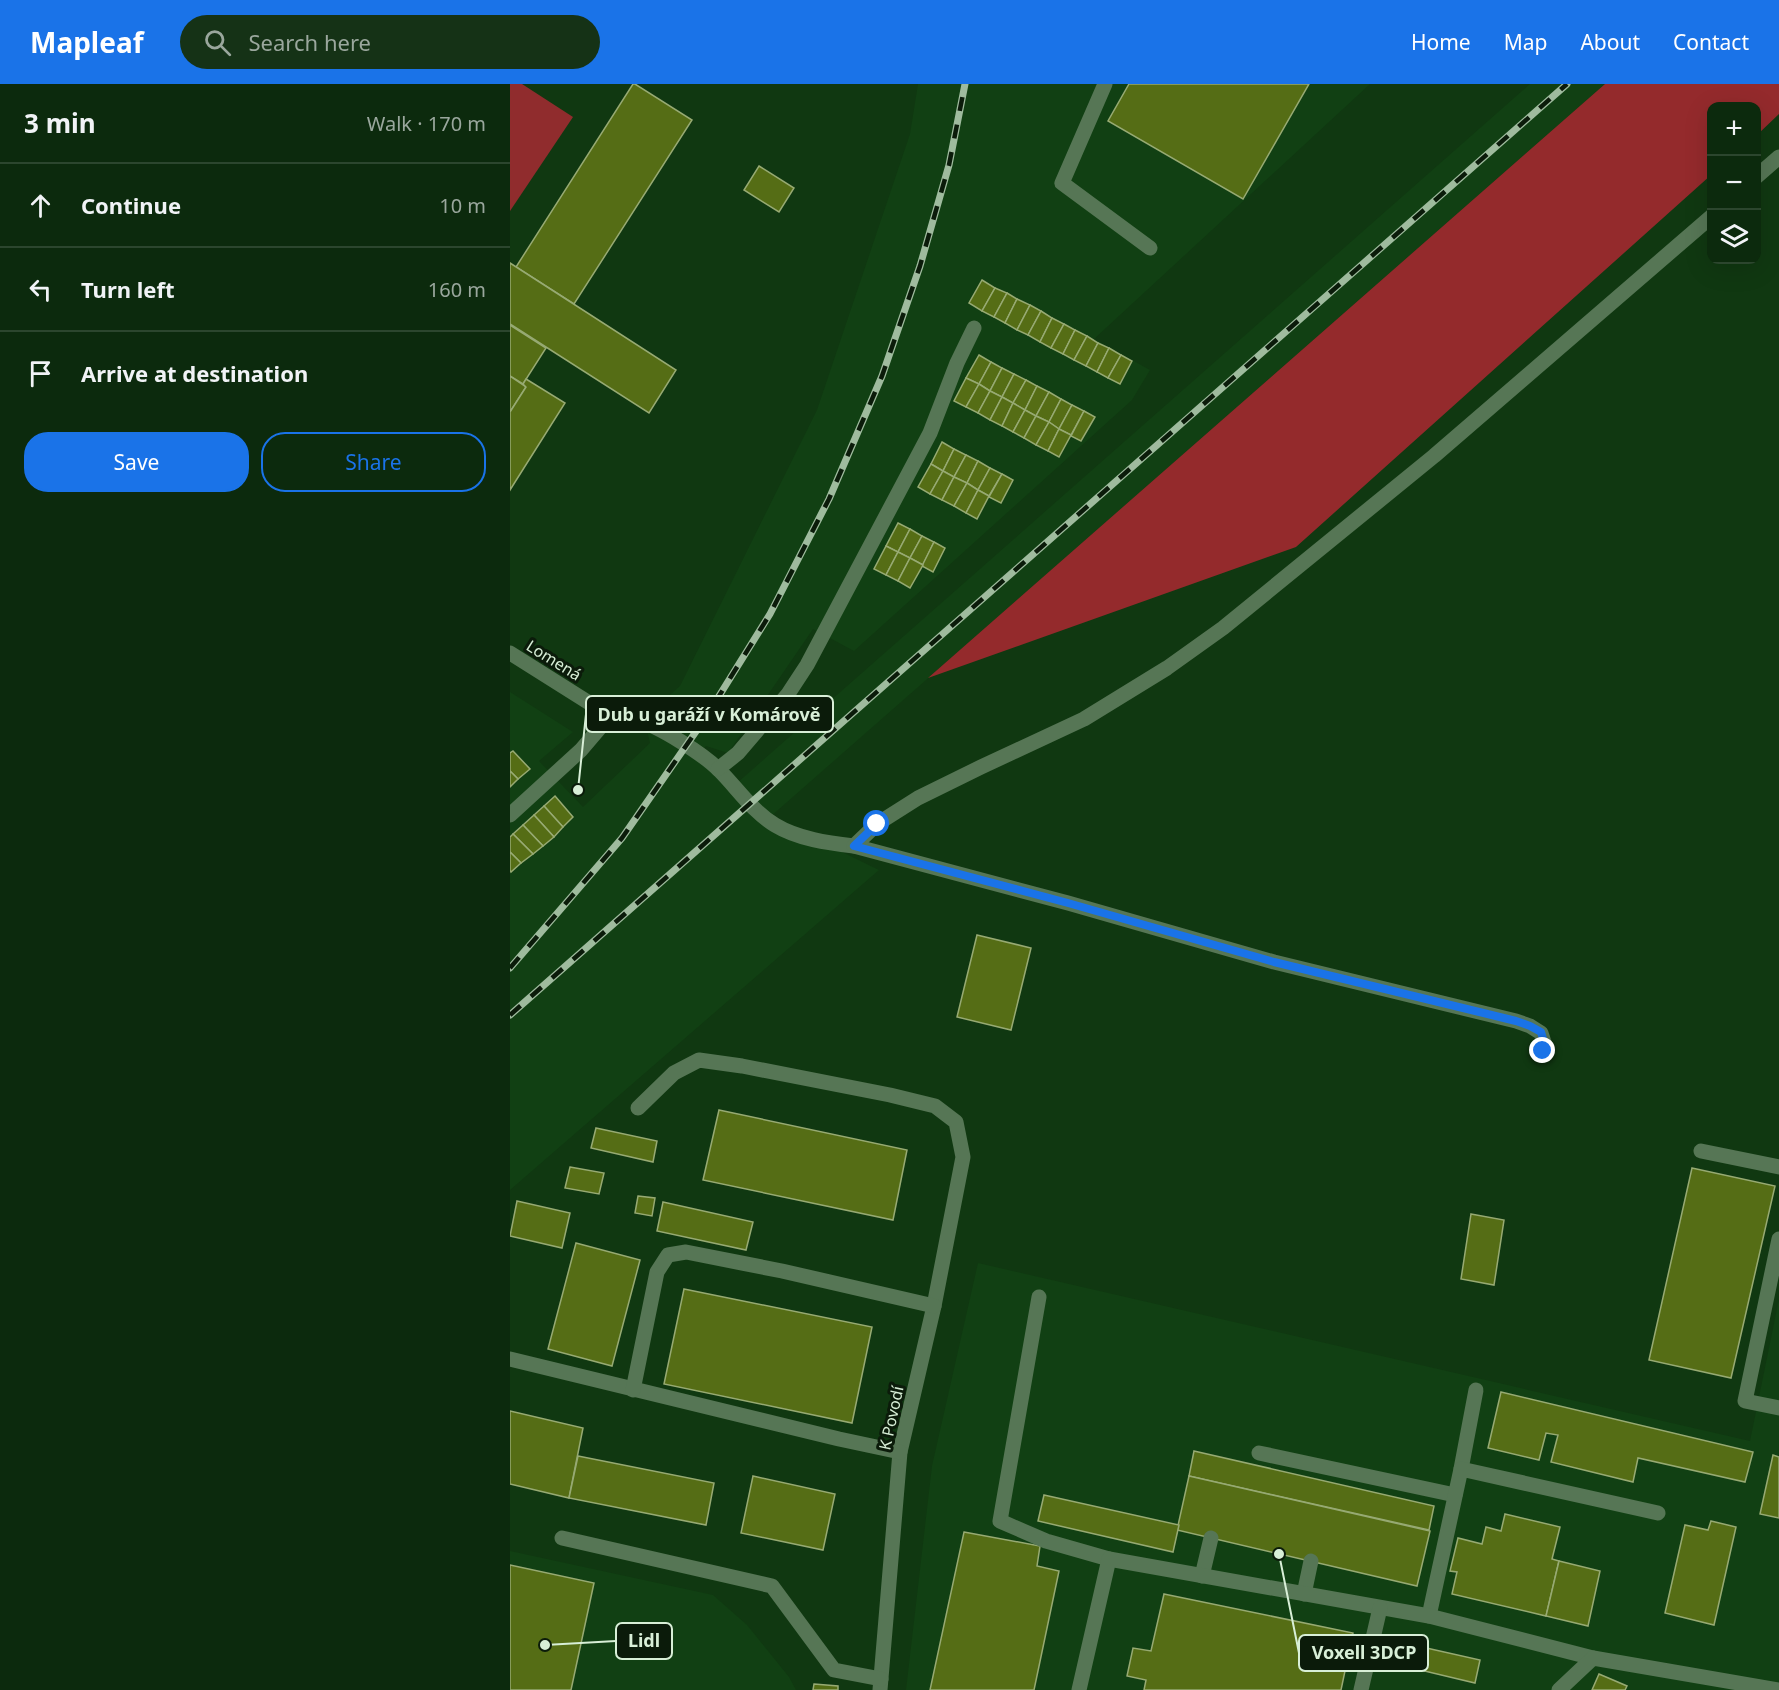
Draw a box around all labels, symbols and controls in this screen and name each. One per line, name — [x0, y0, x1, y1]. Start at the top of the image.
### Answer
search box — [180, 15, 600, 69]
text: Mapleaf — [30, 23, 144, 61]
icon: search — [201, 26, 234, 59]
text: Search here — [249, 27, 371, 57]
text: Home — [1411, 28, 1471, 56]
text: Map — [1504, 28, 1547, 56]
text: About — [1580, 28, 1640, 56]
text: Contact — [1673, 28, 1749, 56]
map controls — [1707, 102, 1761, 264]
button: + — [1707, 102, 1761, 156]
text: 3 min — [24, 105, 96, 141]
text: Walk · 170 m — [367, 110, 486, 137]
button: − — [1707, 156, 1761, 210]
icon: ahead — [24, 189, 57, 222]
text: Continue — [81, 190, 181, 220]
text: 10 m — [439, 192, 486, 219]
button: layers — [1707, 210, 1761, 264]
icon: left — [24, 273, 57, 306]
text: Turn left — [81, 274, 175, 304]
text: 160 m — [428, 276, 486, 303]
icon: arrive — [24, 357, 57, 390]
text: Arrive at destination — [81, 358, 308, 388]
button: Save — [24, 432, 249, 492]
button: Share — [261, 432, 486, 492]
street label: Lomená — [522, 635, 586, 685]
callout: Dub u garáží v Komárově — [586, 696, 833, 732]
text: Dub u garáží v Komárově — [598, 702, 820, 726]
route start — [863, 810, 889, 836]
route end — [1529, 1037, 1555, 1063]
street label: K Povodí — [873, 1383, 909, 1452]
callout: Lidl — [616, 1623, 672, 1659]
text: Lidl — [628, 1628, 660, 1652]
callout: Voxell 3DCP — [1299, 1635, 1428, 1671]
text: Voxell 3DCP — [1312, 1640, 1416, 1664]

